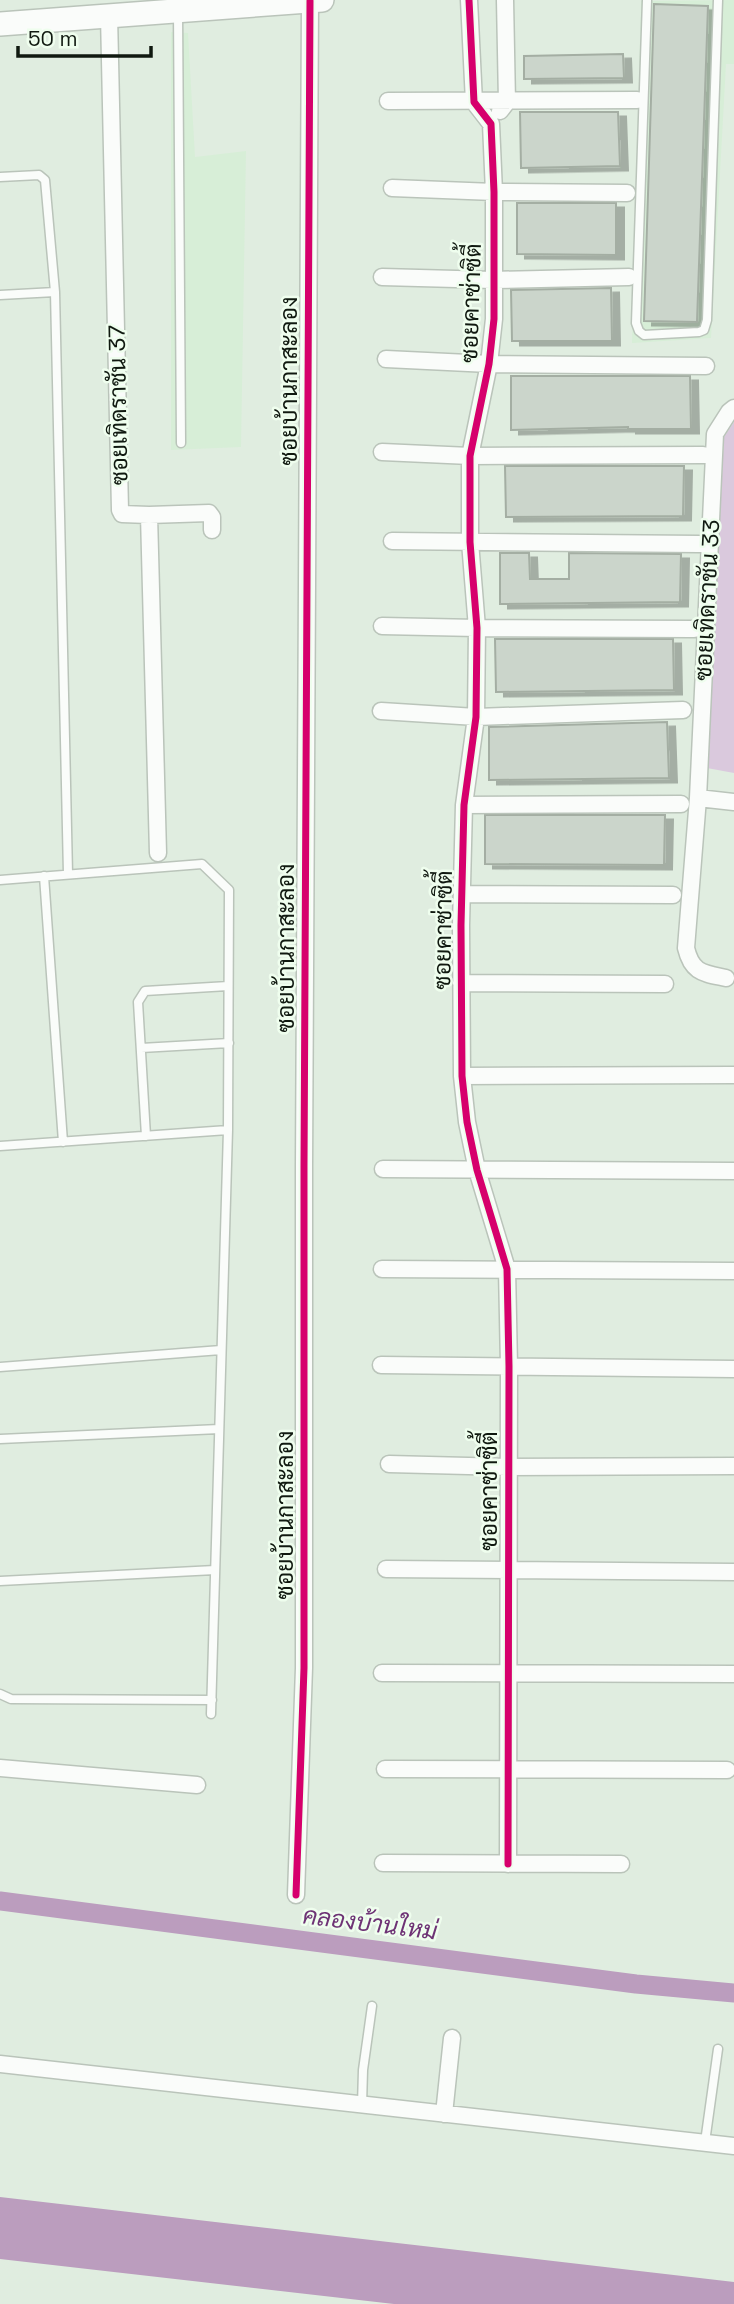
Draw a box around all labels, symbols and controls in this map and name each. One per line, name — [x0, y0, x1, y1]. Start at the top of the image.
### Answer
scale bar — [18, 14, 150, 58]
text: 50 m — [28, 25, 78, 52]
street label: ซอยคาซ่าซิตี้ — [447, 241, 488, 363]
street label: ซอยบ้านกาสะลอง — [274, 297, 304, 465]
street label: ซอยเทิดราชัน 37 — [102, 325, 134, 485]
street label: ซอยเทิดราชัน 33 — [688, 519, 726, 681]
street label: ซอยบ้านกาสะลอง — [271, 864, 301, 1032]
street label: ซอยคาซ่าซิตี้ — [420, 868, 459, 990]
street label: ซอยคาซ่าซิตี้ — [467, 1430, 504, 1551]
street label: ซอยบ้านกาสะลอง — [270, 1431, 300, 1599]
water label: คลองบ้านใหม่ — [301, 1899, 440, 1947]

